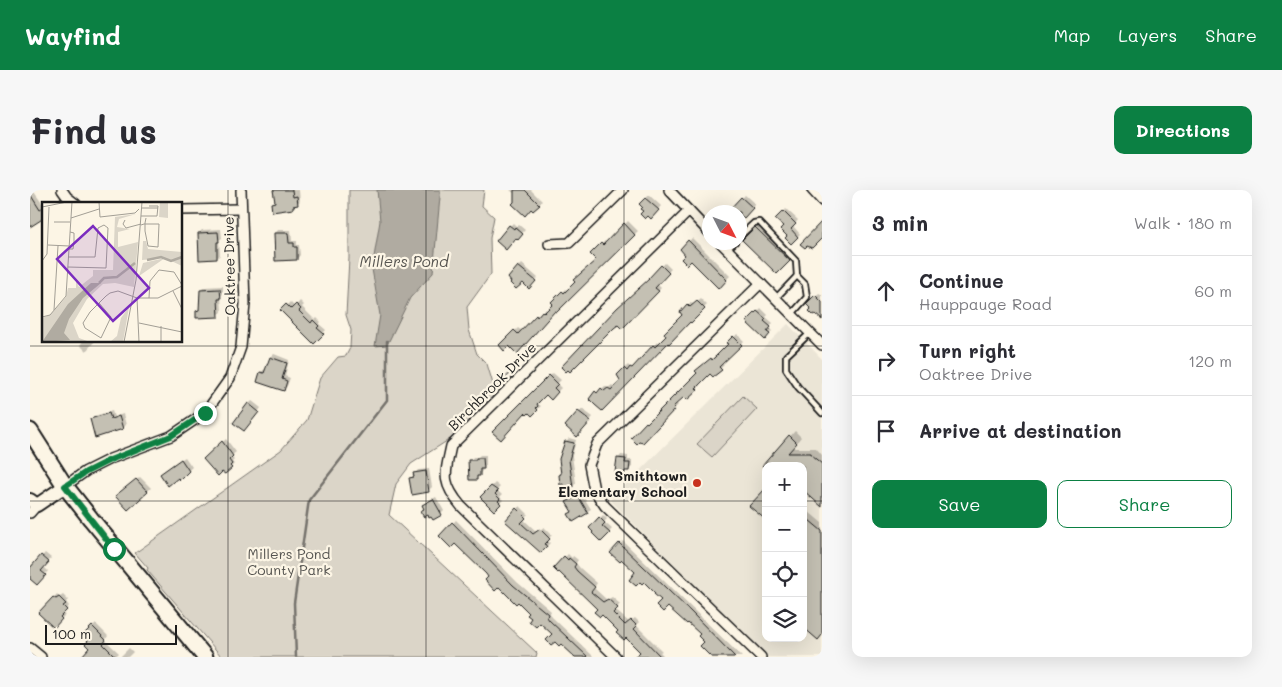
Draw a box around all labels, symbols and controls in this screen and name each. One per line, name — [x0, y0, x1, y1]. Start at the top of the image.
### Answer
text: Wayfind — [25, 20, 121, 51]
text: Map — [1054, 23, 1090, 47]
text: Layers — [1118, 23, 1177, 47]
text: Share — [1205, 23, 1257, 47]
button: Directions — [1114, 106, 1252, 154]
text: Find us — [30, 107, 157, 153]
inset map — [42, 202, 182, 342]
north arrow — [702, 205, 747, 250]
text: 3 min — [872, 209, 928, 236]
text: Walk · 180 m — [1134, 212, 1232, 233]
street label: Oaktree Drive — [219, 216, 239, 316]
water label: Millers Pond — [360, 251, 450, 271]
text: Continue — [919, 268, 1004, 293]
icon: ahead — [872, 277, 900, 305]
text: 60 m — [1195, 280, 1232, 301]
text: Hauppauge Road — [919, 293, 1052, 314]
street label: Birchbrook Drive — [444, 338, 540, 434]
text: Turn right — [919, 338, 1016, 363]
icon: right — [872, 347, 900, 375]
text: 120 m — [1188, 350, 1232, 371]
text: Oaktree Drive — [919, 363, 1032, 384]
route end — [194, 402, 217, 425]
icon: arrive — [872, 417, 900, 445]
text: Arrive at destination — [919, 418, 1122, 443]
map controls — [762, 462, 807, 642]
button: + — [762, 462, 807, 507]
place label: Smithtown Elementary School — [558, 466, 687, 501]
marker: Smithtown Elementary School — [691, 477, 703, 489]
button: Save — [872, 480, 1047, 528]
button: Share — [1057, 480, 1232, 528]
button: − — [762, 507, 807, 552]
route start — [103, 538, 126, 561]
park label: Millers Pond County Park — [247, 544, 331, 579]
button: locate — [762, 552, 807, 597]
button: layers — [762, 597, 807, 642]
scale bar — [45, 622, 178, 645]
text: 100 m — [52, 624, 91, 643]

